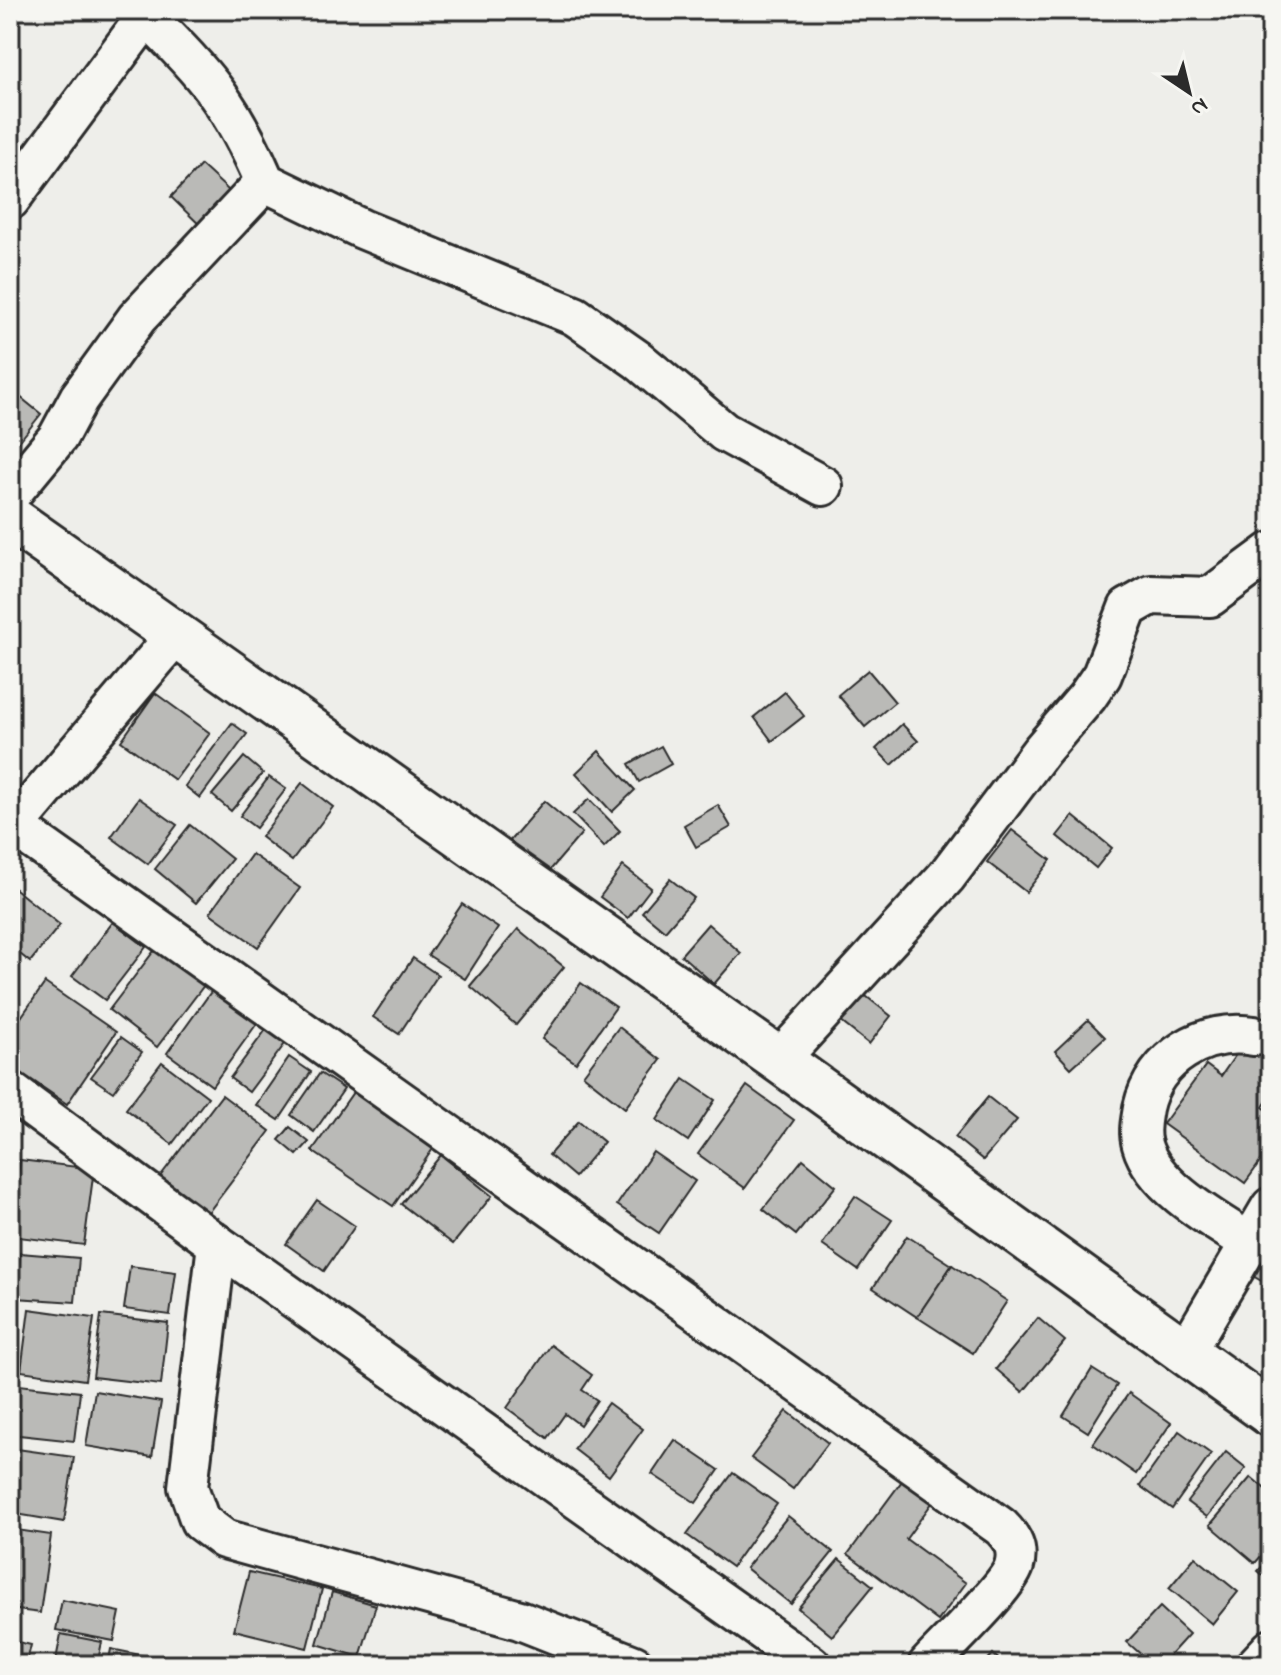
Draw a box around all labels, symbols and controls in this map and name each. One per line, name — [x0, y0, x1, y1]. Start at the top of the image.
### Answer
north arrow — [1149, 52, 1229, 132]
text: N — [1183, 89, 1214, 123]

